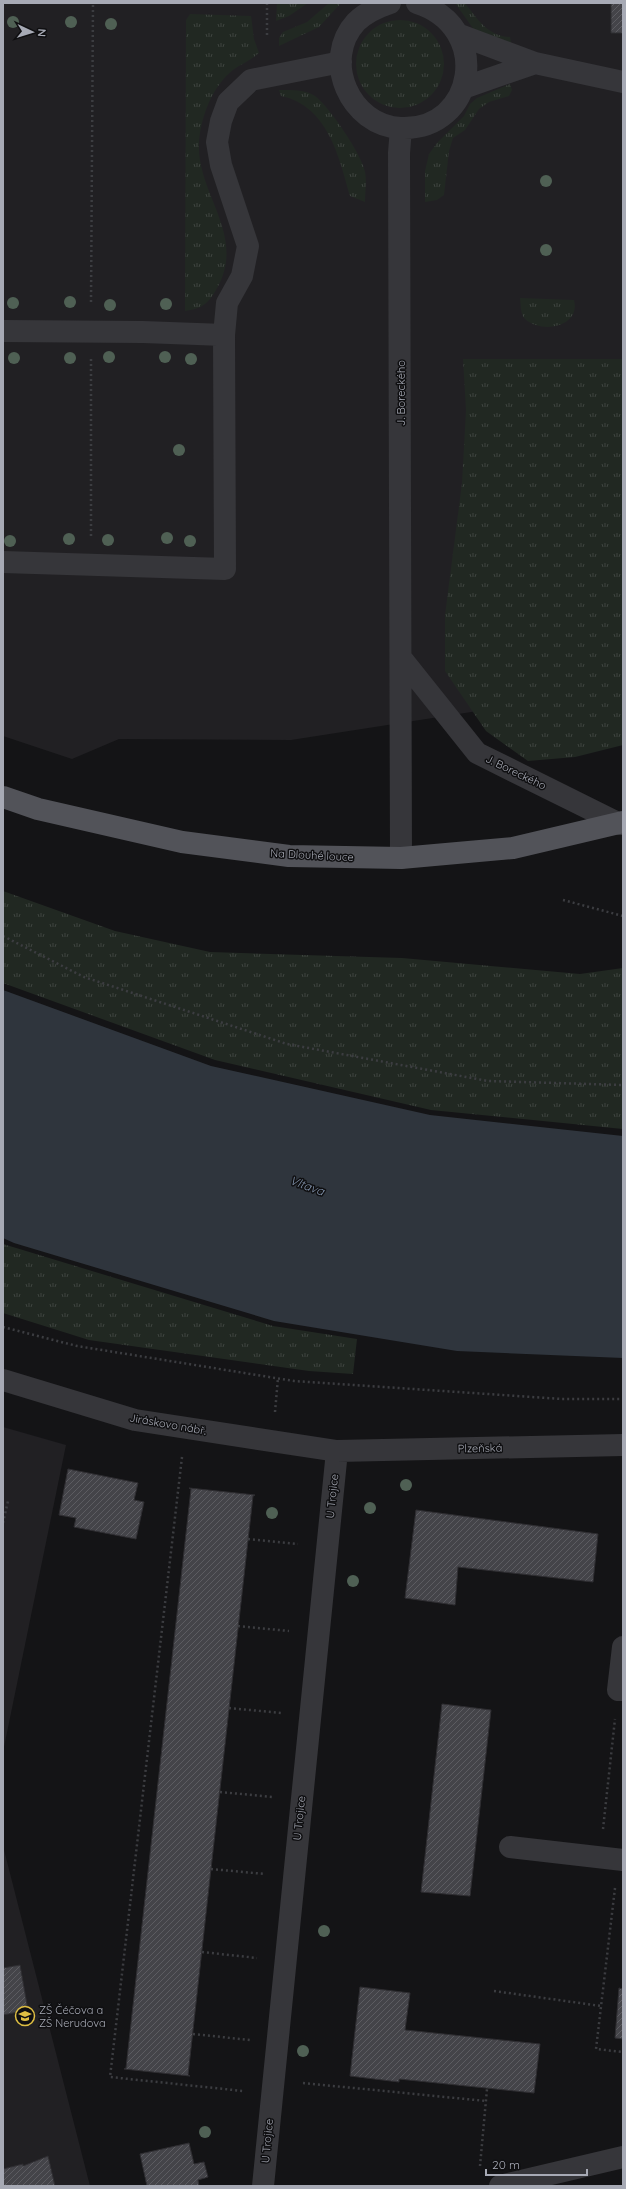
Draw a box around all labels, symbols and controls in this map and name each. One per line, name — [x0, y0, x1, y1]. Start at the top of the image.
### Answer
north arrow — [12, 12, 52, 52]
text: N — [35, 28, 49, 37]
street label: J. Boreckého — [394, 360, 408, 426]
street label: J. Boreckého — [483, 751, 549, 793]
street label: Na Dlouhé louce — [270, 846, 354, 864]
water label: Vltava — [288, 1172, 327, 1199]
street label: Jiráskovo nábř. — [128, 1410, 208, 1438]
street label: Plzeňská — [458, 1441, 502, 1455]
street label: U Trojice — [323, 1473, 341, 1519]
street label: U Trojice — [290, 1795, 308, 1841]
place label: ZŠ Čéčova a ZŠ Nerudova — [39, 2003, 106, 2030]
school or university icon: ZŠ Čéčova a ZŠ Nerudova — [14, 2005, 36, 2027]
street label: U Trojice — [258, 2118, 276, 2164]
scale bar — [486, 2151, 587, 2177]
text: 20 m — [492, 2157, 520, 2172]

